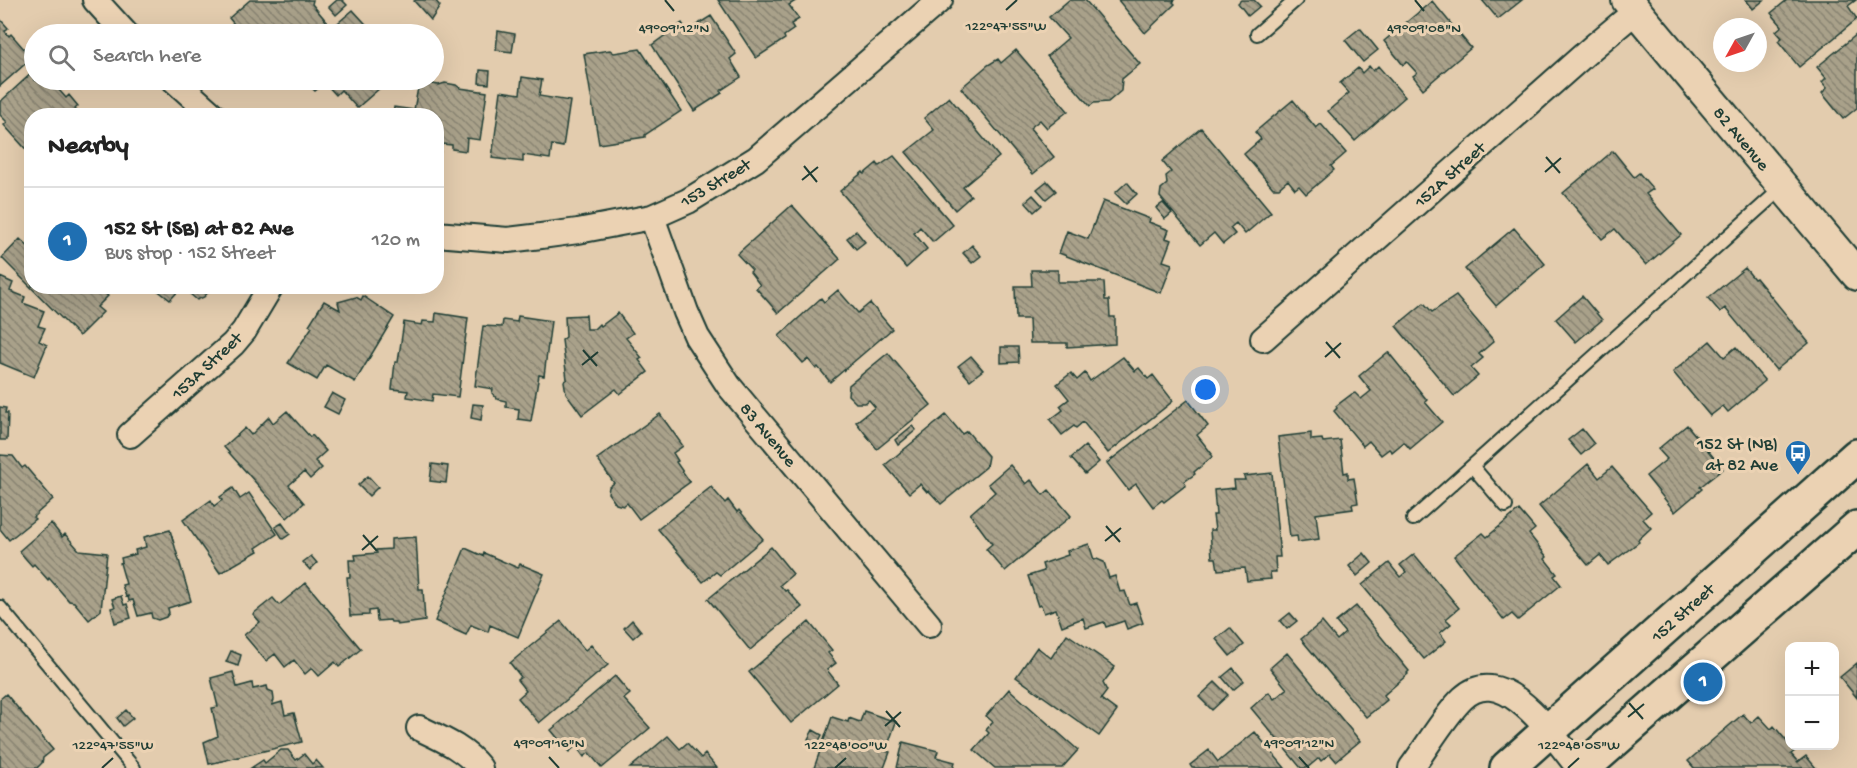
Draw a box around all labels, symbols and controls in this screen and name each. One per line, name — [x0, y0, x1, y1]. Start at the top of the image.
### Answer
text: 122°47'55"W — [965, 18, 1047, 36]
north arrow — [1713, 18, 1767, 72]
text: 49°09'12"N — [639, 20, 710, 38]
text: 49°09'08"N — [1387, 20, 1461, 38]
search box — [24, 24, 444, 90]
icon: search — [45, 41, 78, 74]
text: Search here — [93, 44, 201, 70]
street label: 82 Avenue — [1707, 103, 1773, 176]
text: Nearby — [48, 132, 129, 163]
street label: 152A Street — [1410, 137, 1492, 214]
street label: 153 Street — [676, 154, 757, 214]
text: 152 St (SB) at 82 Ave — [105, 217, 293, 243]
text: 1 — [63, 230, 72, 253]
text: 120 m — [372, 230, 420, 253]
text: Bus stop · 152 Street — [105, 243, 275, 266]
street label: 153A Street — [167, 328, 249, 406]
your location — [1191, 375, 1220, 404]
street label: 83 Avenue — [734, 399, 801, 473]
place label: 152 St (NB) at 82 Ave — [1696, 435, 1779, 477]
bus stop icon: 152 St (NB) at 82 Ave — [1783, 438, 1813, 476]
street label: 152 Street — [1647, 579, 1721, 648]
map controls — [1785, 642, 1839, 750]
button: + — [1785, 642, 1839, 696]
pin: 1 — [1684, 660, 1722, 704]
button: − — [1785, 696, 1839, 750]
text: 49°09'16"N — [514, 735, 585, 753]
text: 49°09'12"N — [1264, 735, 1335, 753]
text: 122°47'55"W — [72, 737, 154, 755]
text: 122°48'00"W — [804, 737, 888, 755]
text: 122°48'05"W — [1537, 737, 1620, 755]

